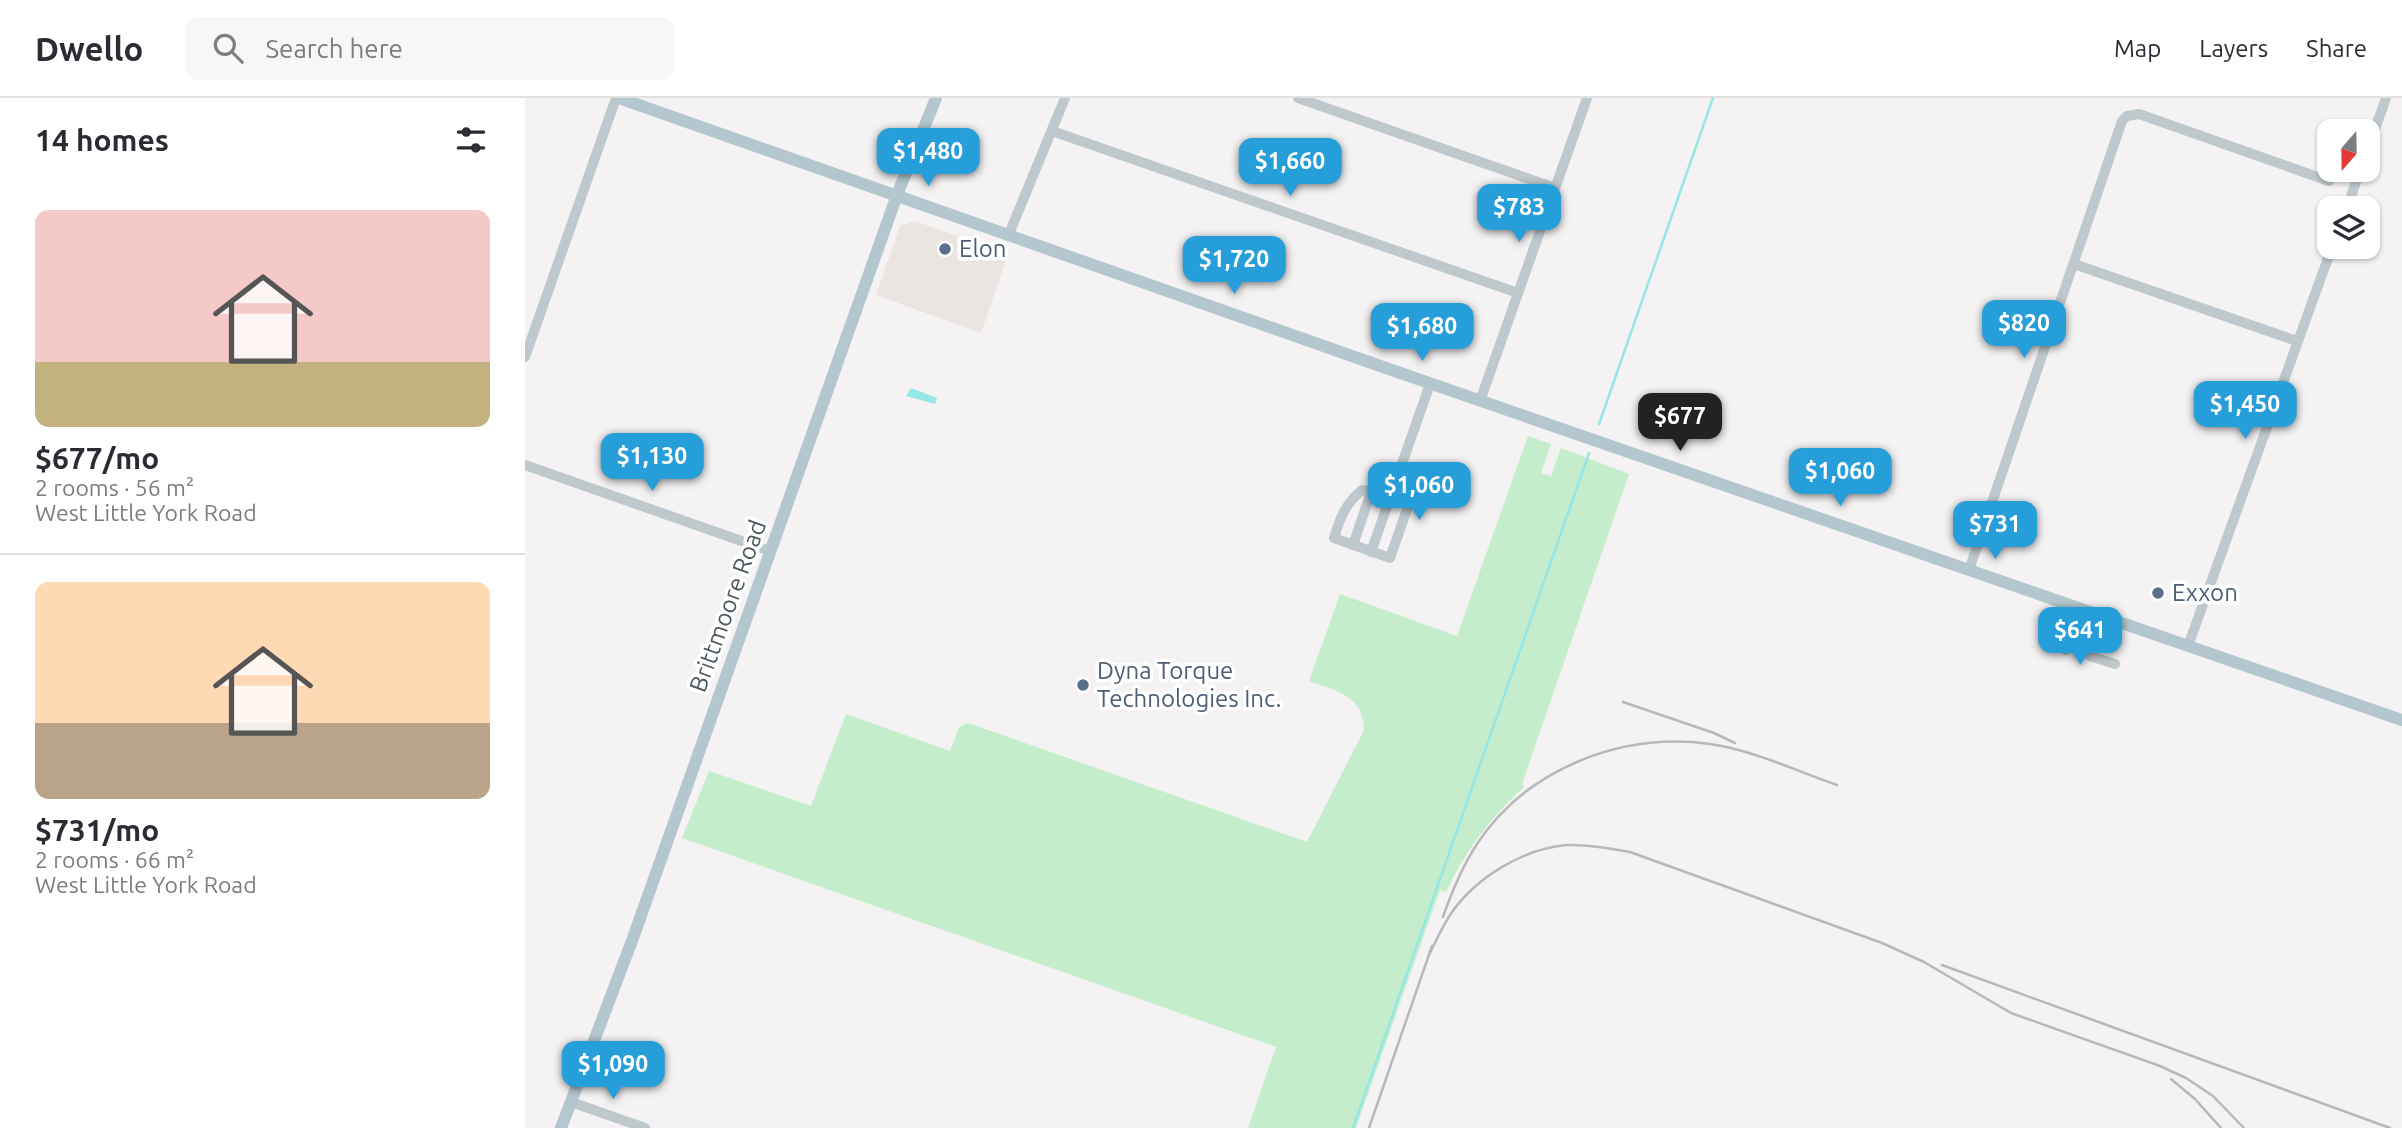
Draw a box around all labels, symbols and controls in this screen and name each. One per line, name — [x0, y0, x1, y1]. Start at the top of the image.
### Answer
search box — [185, 17, 675, 80]
icon: search — [209, 29, 247, 67]
text: Dwello — [35, 30, 143, 67]
text: Search here — [265, 34, 403, 63]
text: Map — [2114, 35, 2161, 62]
text: Layers — [2199, 35, 2268, 62]
text: Share — [2306, 35, 2367, 62]
north arrow — [2317, 119, 2380, 182]
map controls — [2317, 119, 2380, 259]
icon: filters — [452, 121, 490, 159]
text: 14 homes — [35, 123, 169, 157]
pin: $1,480 — [871, 129, 985, 188]
text: $1,480 — [893, 138, 963, 163]
pin: $1,660 — [1233, 139, 1347, 198]
text: $1,660 — [1255, 148, 1325, 173]
pin: $783 — [1478, 184, 1560, 244]
text: $783 — [1493, 194, 1545, 219]
button: layers — [2317, 196, 2380, 259]
place label: Elon — [959, 235, 1007, 262]
pin: $1,720 — [1177, 236, 1291, 296]
marker: Elon — [937, 241, 953, 257]
text: $1,720 — [1199, 246, 1269, 271]
icon: home — [200, 256, 326, 382]
pin: $820 — [1983, 300, 2065, 360]
pin: $1,680 — [1365, 303, 1479, 363]
text: $820 — [1998, 310, 2050, 335]
text: $1,680 — [1387, 313, 1457, 338]
pin: $1,450 — [2188, 382, 2302, 441]
text: $1,450 — [2210, 391, 2280, 416]
pin: $677 — [1639, 394, 1721, 453]
text: $677 — [1654, 403, 1706, 428]
pin: $1,130 — [595, 434, 709, 493]
text: $677/mo — [35, 441, 159, 475]
text: $1,130 — [617, 443, 687, 468]
pin: $1,060 — [1783, 448, 1897, 508]
text: $1,060 — [1805, 458, 1875, 483]
pin: $1,060 — [1362, 462, 1476, 522]
text: $1,060 — [1384, 472, 1454, 497]
text: 2 rooms · 56 m² — [35, 475, 194, 500]
text: West Little York Road — [35, 500, 257, 525]
pin: $731 — [1954, 502, 2036, 561]
text: $731 — [1969, 511, 2021, 536]
street label: Brittmoore Road — [684, 516, 771, 695]
place label: Exxon — [2172, 579, 2238, 606]
marker: Exxon — [2150, 585, 2166, 601]
pin: $641 — [2039, 608, 2121, 667]
text: $641 — [2054, 617, 2106, 642]
icon: home — [200, 628, 326, 754]
place label: Dyna Torque Technologies Inc. — [1097, 657, 1281, 712]
marker: Dyna Torque Technologies Inc. — [1075, 677, 1091, 693]
text: $731/mo — [35, 813, 159, 847]
text: 2 rooms · 66 m² — [35, 847, 194, 872]
text: West Little York Road — [35, 872, 257, 897]
pin: $1,090 — [556, 1042, 670, 1101]
text: $1,090 — [578, 1051, 648, 1076]

